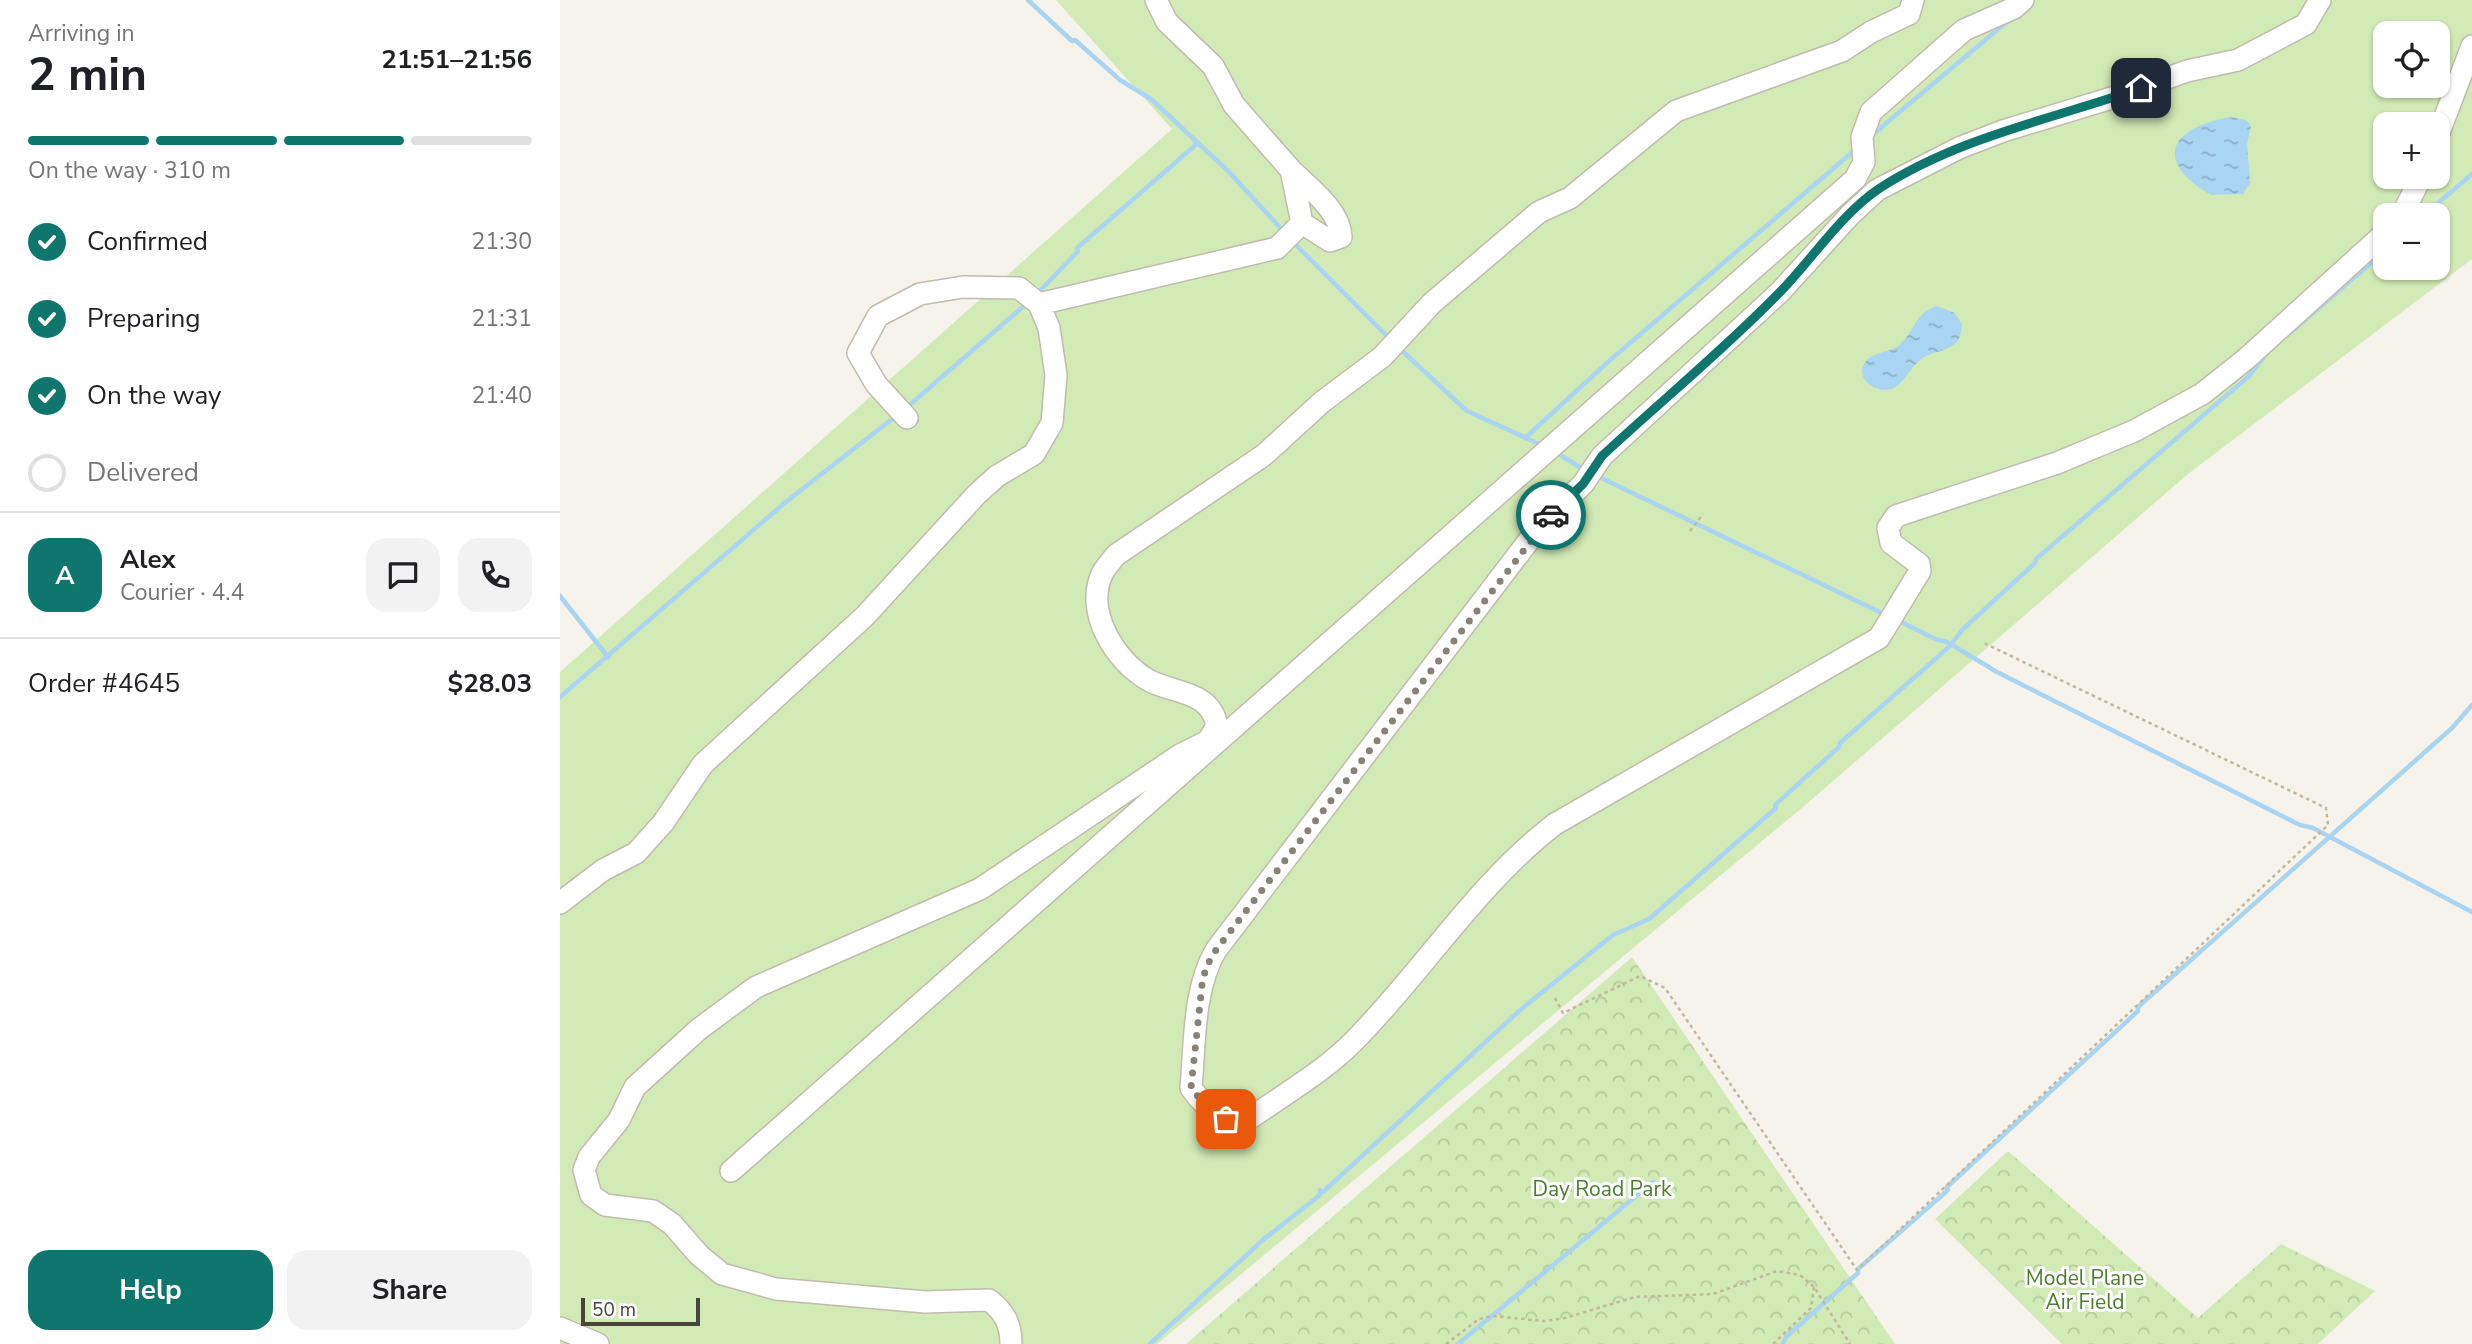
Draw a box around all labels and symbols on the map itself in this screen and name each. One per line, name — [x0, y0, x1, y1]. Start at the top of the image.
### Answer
pin — [2111, 58, 2171, 118]
courier — [1516, 480, 1586, 550]
pin — [1196, 1089, 1256, 1149]
park label: Day Road Park — [1533, 1175, 1672, 1203]
park label: Model Plane Air Field — [2026, 1264, 2144, 1316]
scale bar — [581, 1295, 700, 1327]

